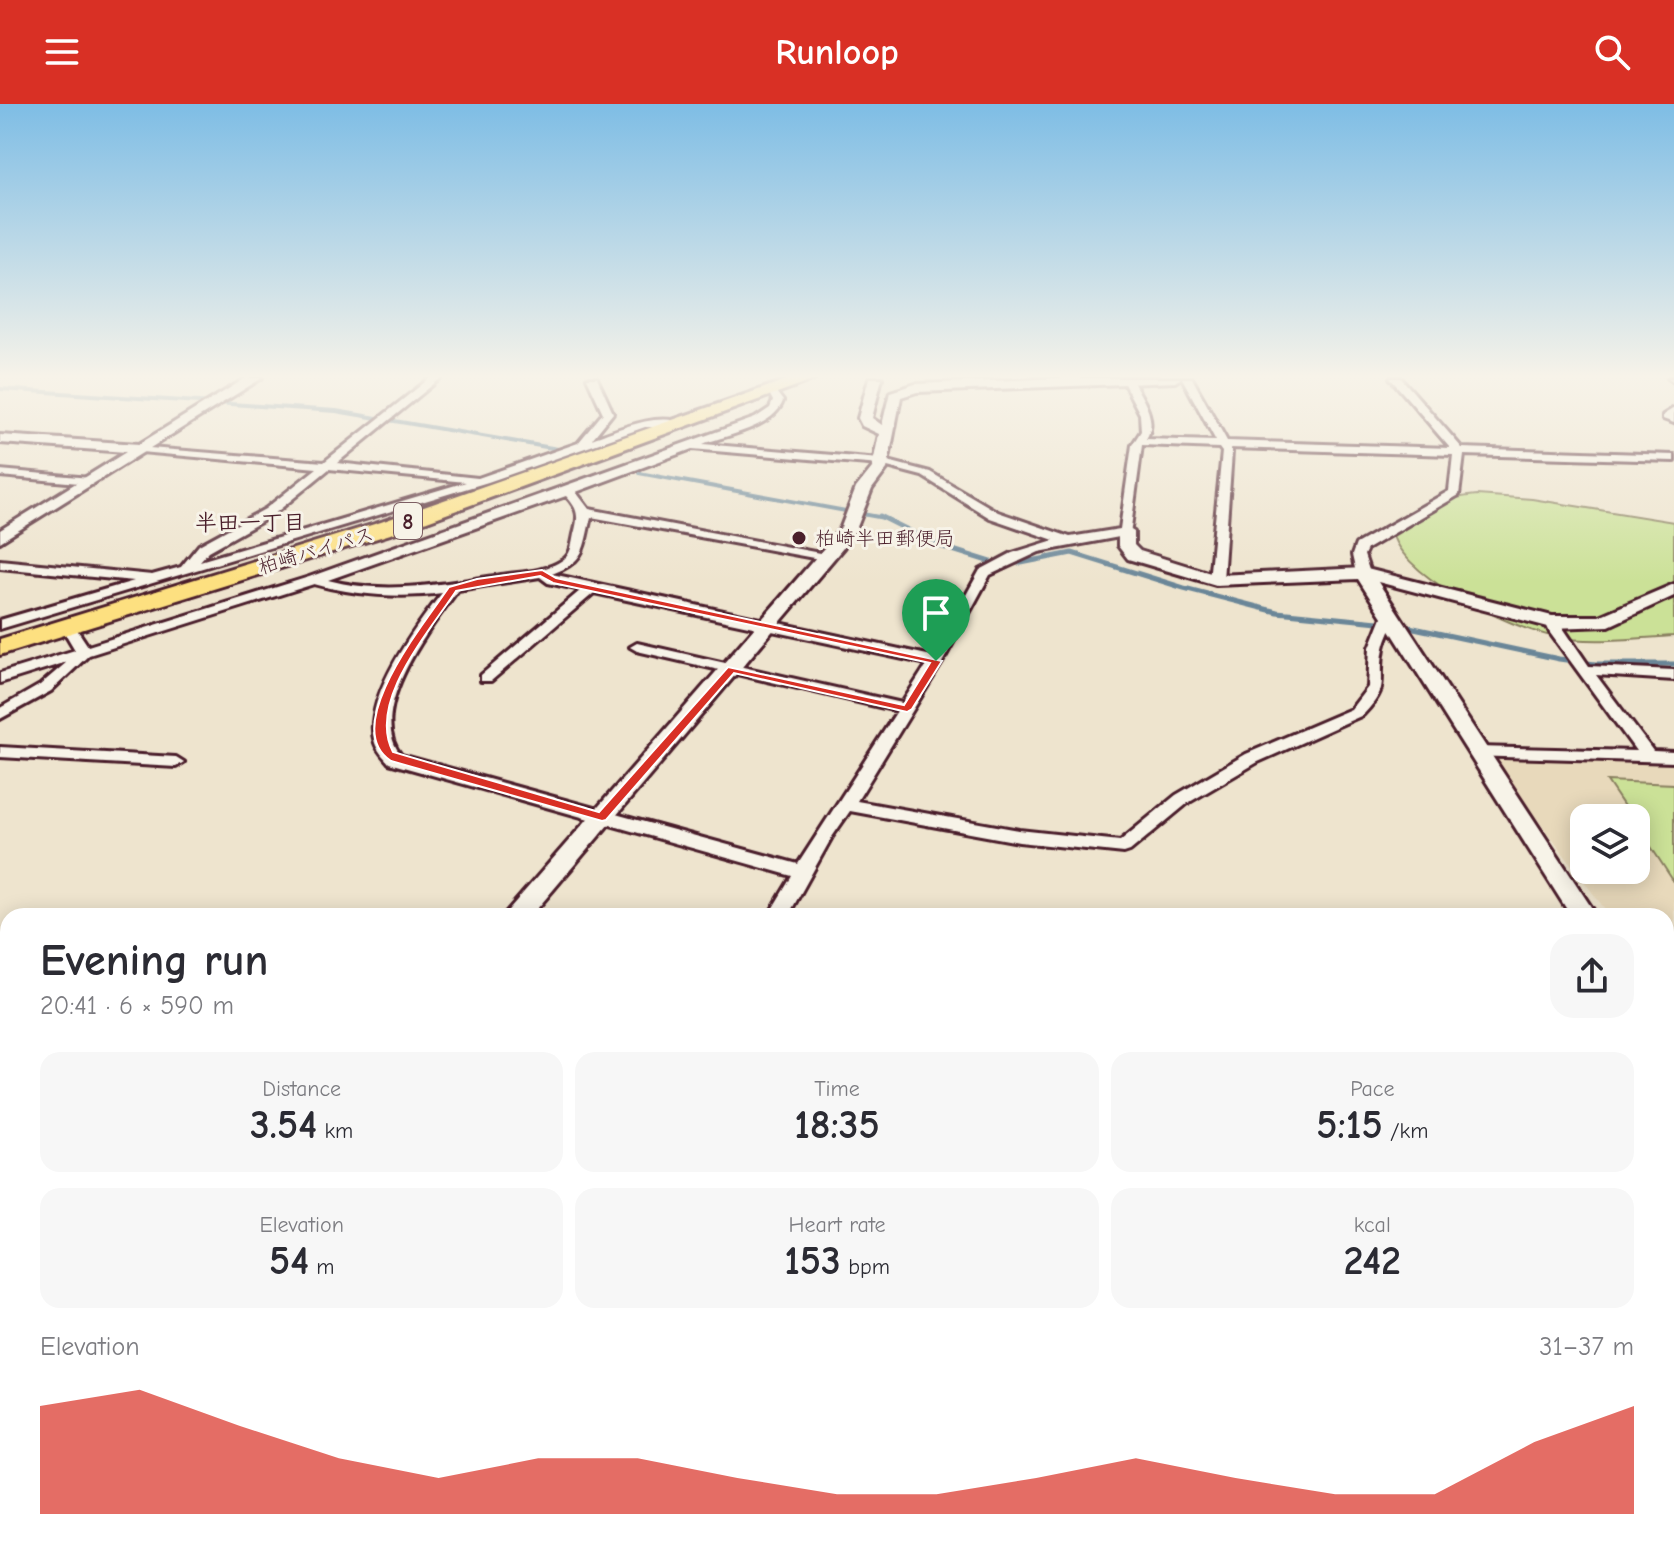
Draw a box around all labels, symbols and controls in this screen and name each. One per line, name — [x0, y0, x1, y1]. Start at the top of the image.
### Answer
icon: menu — [40, 30, 84, 74]
icon: search — [1590, 30, 1634, 74]
text: Runloop — [775, 32, 899, 73]
road number: 8 — [394, 503, 422, 539]
district label: 半田一丁目 — [195, 510, 305, 536]
street label: 柏崎バイパス — [256, 522, 377, 579]
place label: 柏崎半田郵便局 — [815, 527, 955, 550]
marker: 柏崎半田郵便局 — [790, 529, 808, 547]
pin — [902, 579, 970, 661]
icon: arrive — [914, 591, 958, 635]
map controls — [1570, 804, 1650, 884]
button: layers — [1570, 804, 1650, 884]
button: share — [1550, 934, 1634, 1018]
text: Evening run — [40, 935, 268, 986]
text: 20:41 · 6 × 590 m — [40, 991, 234, 1021]
text: Distance — [262, 1076, 341, 1102]
text: Time — [814, 1076, 860, 1102]
text: Pace — [1350, 1076, 1395, 1102]
text: 3.54 — [250, 1102, 317, 1148]
text: 18:35 — [794, 1102, 880, 1148]
text: 5:15 — [1316, 1102, 1383, 1148]
text: km — [317, 1118, 353, 1144]
text: /km — [1383, 1118, 1428, 1144]
text: Elevation — [260, 1212, 344, 1238]
text: Heart rate — [788, 1212, 885, 1238]
text: kcal — [1354, 1212, 1391, 1238]
text: 54 — [269, 1238, 309, 1284]
text: 153 — [784, 1238, 841, 1284]
text: 242 — [1344, 1238, 1401, 1284]
text: m — [309, 1254, 334, 1280]
text: bpm — [841, 1254, 890, 1280]
text: Elevation — [40, 1332, 140, 1362]
text: 31–37 m — [1539, 1332, 1634, 1362]

